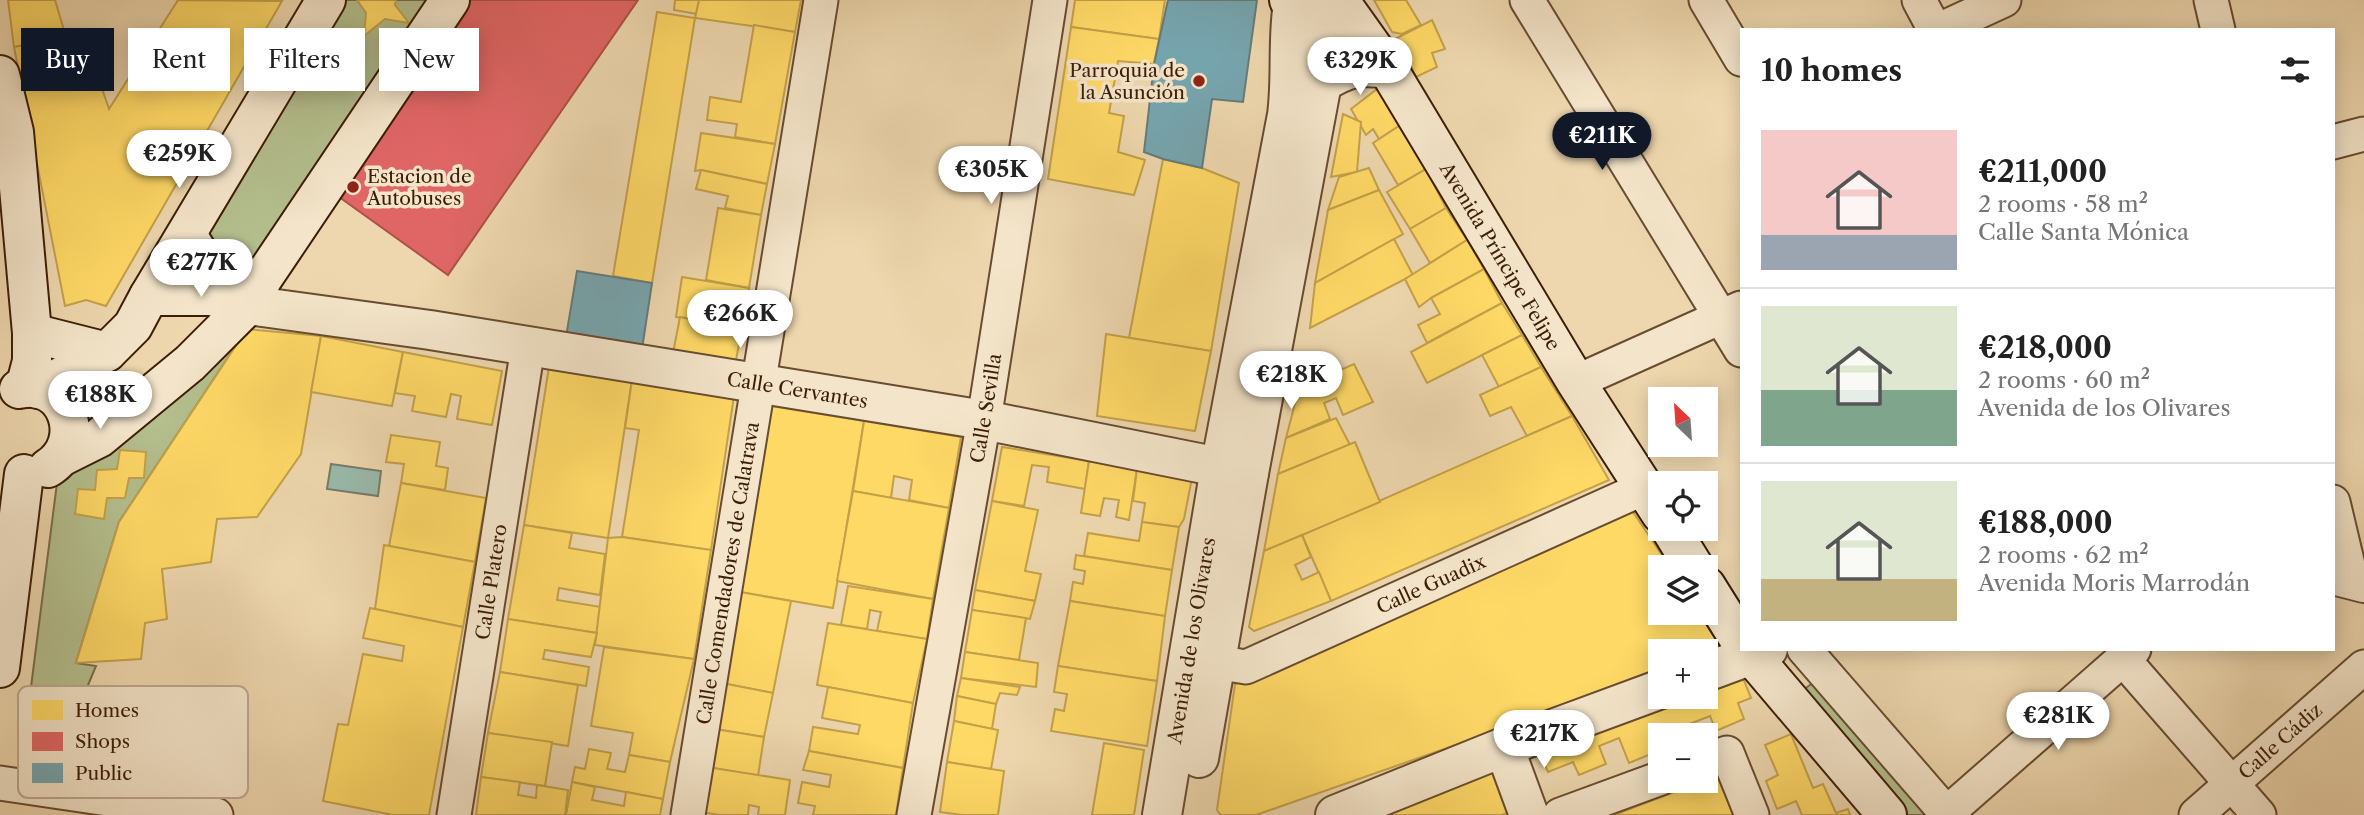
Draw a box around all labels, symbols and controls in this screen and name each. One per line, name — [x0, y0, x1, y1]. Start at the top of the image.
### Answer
chip: Buy — [21, 28, 114, 91]
chip: Rent — [128, 28, 230, 91]
chip: Filters — [244, 28, 365, 91]
chip: New — [379, 28, 479, 91]
pin: €329K — [1311, 38, 1409, 97]
text: €329K — [1323, 46, 1397, 74]
icon: filters — [2276, 51, 2314, 89]
text: 10 homes — [1761, 52, 1902, 89]
place label: Parroquia de la Asunción — [1069, 59, 1185, 104]
marker: Parroquia de la Asunción — [1191, 73, 1207, 89]
pin: €211K — [1553, 113, 1651, 172]
text: €211K — [1568, 121, 1636, 149]
pin: €259K — [130, 130, 228, 190]
text: €259K — [143, 139, 216, 167]
pin: €305K — [942, 146, 1040, 206]
text: €211,000 — [1978, 153, 2107, 190]
text: €305K — [954, 155, 1028, 183]
street label: Avenida Príncipe Felipe — [1435, 157, 1566, 354]
icon: home — [1817, 158, 1901, 242]
place label: Estacion de Autobuses — [366, 165, 472, 210]
marker: Estacion de Autobuses — [345, 179, 361, 195]
text: 2 rooms · 58 m² — [1978, 190, 2148, 218]
text: Calle Santa Mónica — [1978, 218, 2189, 246]
pin: €277K — [152, 240, 250, 299]
text: €277K — [166, 248, 236, 276]
pin: €266K — [691, 290, 789, 350]
text: €266K — [703, 299, 777, 327]
text: €218,000 — [1978, 329, 2112, 366]
icon: home — [1817, 334, 1901, 418]
street label: Calle Sevilla — [965, 352, 1006, 465]
pin: €218K — [1242, 352, 1340, 411]
text: €218K — [1255, 360, 1327, 388]
text: 2 rooms · 60 m² — [1978, 366, 2150, 394]
street label: Calle Cervantes — [725, 367, 870, 412]
pin: €188K — [51, 372, 149, 431]
text: €188K — [64, 380, 136, 408]
north arrow — [1648, 387, 1718, 457]
map controls — [1648, 387, 1718, 793]
text: Avenida de los Olivares — [1978, 394, 2231, 422]
street label: Calle Comendadores de Calatrava — [691, 420, 763, 726]
button: locate — [1648, 471, 1718, 541]
text: €188,000 — [1978, 504, 2113, 541]
icon: home — [1817, 509, 1901, 593]
street label: Calle Platero — [470, 522, 511, 641]
street label: Avenida de los Olivares — [1162, 536, 1220, 746]
text: 2 rooms · 62 m² — [1978, 541, 2149, 569]
street label: Calle Guadix — [1373, 549, 1490, 618]
button: layers — [1648, 555, 1718, 625]
text: Avenida Moris Marrodán — [1978, 569, 2250, 597]
button: + — [1648, 639, 1718, 709]
legend — [18, 686, 248, 798]
pin: €281K — [2009, 692, 2107, 752]
street label: Calle Cádiz — [2234, 698, 2327, 784]
text: Homes — [75, 699, 139, 722]
text: €281K — [2022, 701, 2094, 729]
pin: €217K — [1495, 710, 1593, 770]
text: €217K — [1510, 719, 1578, 747]
button: − — [1648, 723, 1718, 793]
text: Shops — [75, 730, 130, 753]
text: Public — [75, 762, 132, 785]

